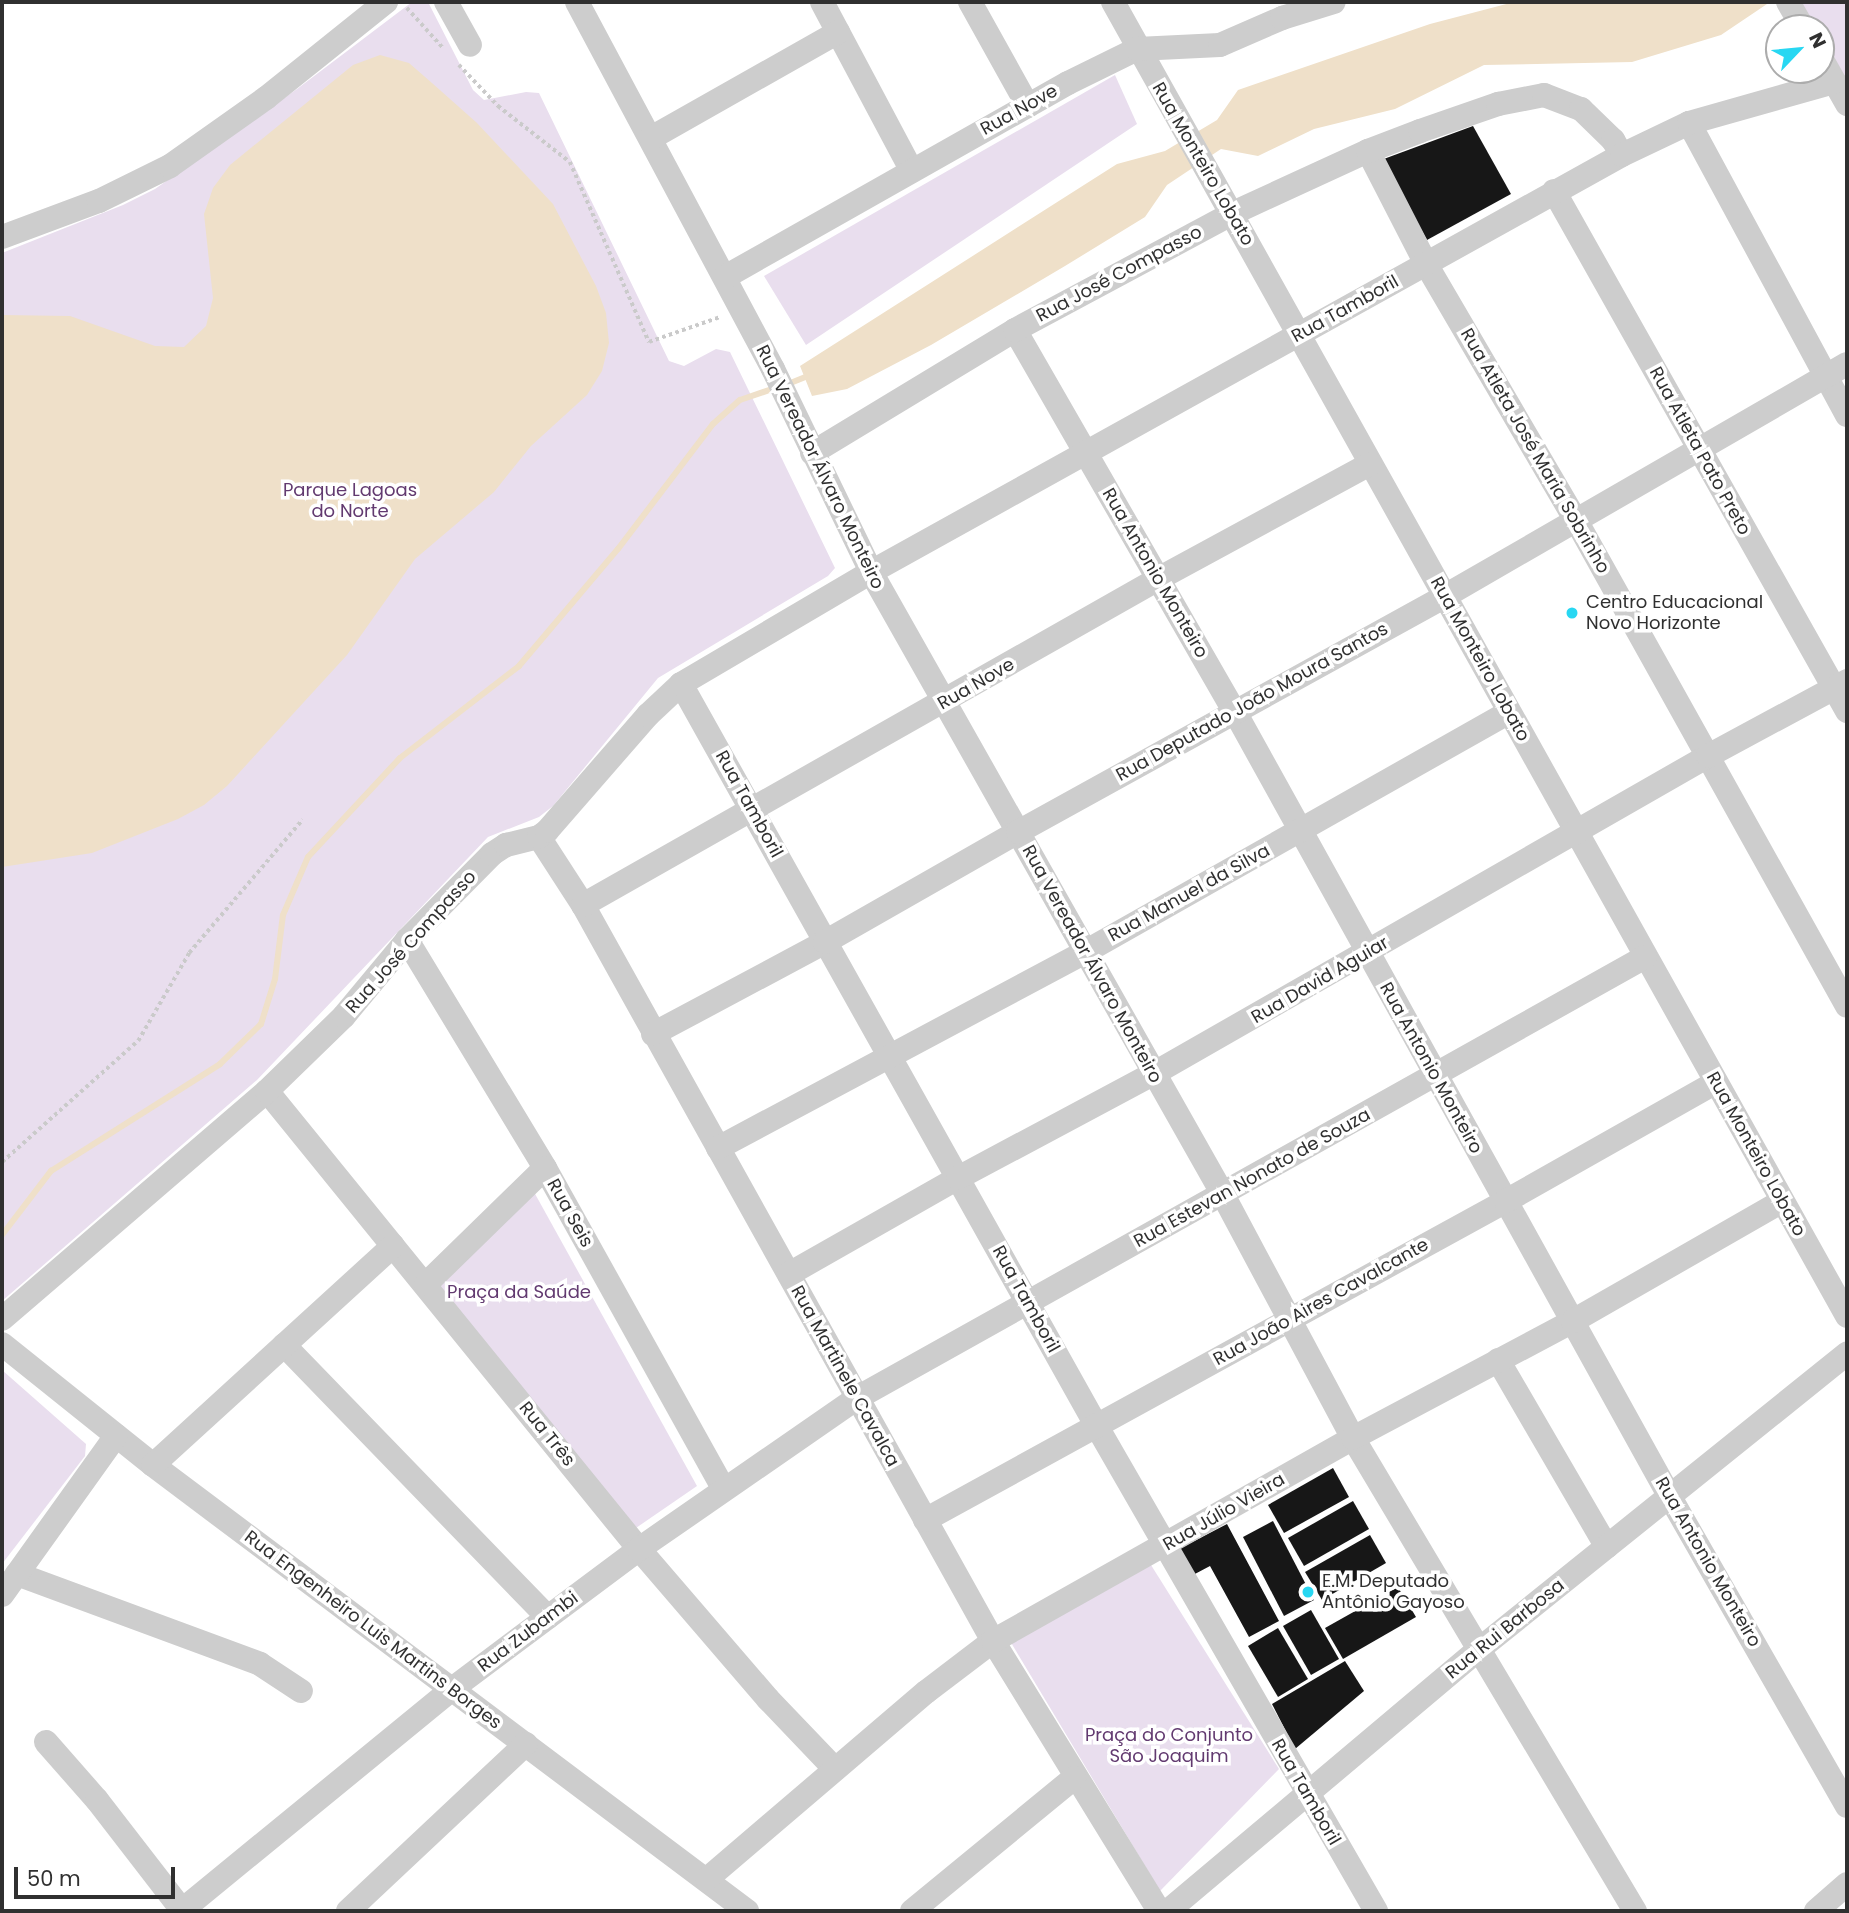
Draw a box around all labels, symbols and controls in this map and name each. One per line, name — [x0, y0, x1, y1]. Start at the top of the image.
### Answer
north arrow — [1765, 14, 1835, 84]
text: N — [1802, 28, 1833, 53]
street label: Rua Monteiro Lobato — [1147, 79, 1259, 249]
street label: Rua Nove — [977, 80, 1061, 140]
street label: Rua José Compasso — [1032, 221, 1206, 327]
street label: Rua Tamboril — [1288, 271, 1402, 347]
street label: Rua Atleta José Maria Sobrinho — [1456, 325, 1614, 577]
street label: Rua Vereador Álvaro Monteiro — [751, 341, 889, 593]
street label: Rua Atleta Pato Preto — [1645, 363, 1755, 539]
park label: Parque Lagoas do Norte — [283, 480, 417, 522]
street label: Rua Antonio Monteiro — [1098, 484, 1212, 662]
street label: Rua Monteiro Lobato — [1426, 573, 1534, 745]
place label: Centro Educacional Novo Horizonte — [1586, 592, 1763, 634]
marker: Centro Educacional Novo Horizonte — [1564, 605, 1580, 621]
street label: Rua Deputado João Moura Santos — [1112, 618, 1392, 786]
street label: Rua Nove — [934, 653, 1018, 715]
street label: Rua Tamboril — [711, 747, 787, 861]
street label: Rua Manuel da Silva — [1104, 840, 1274, 946]
street label: Rua Vereador Álvaro Monteiro — [1017, 841, 1167, 1087]
street label: Rua José Compasso — [341, 866, 481, 1018]
street label: Rua David Aguiar — [1247, 932, 1393, 1028]
street label: Rua Antonio Monteiro — [1375, 979, 1487, 1157]
street label: Rua Monteiro Lobato — [1702, 1068, 1810, 1240]
street label: Rua Estevan Nonato de Souza — [1130, 1104, 1374, 1252]
street label: Rua Seis — [542, 1175, 598, 1251]
street label: Rua João Aires Cavalcante — [1210, 1234, 1432, 1370]
street label: Rua Tamboril — [988, 1242, 1064, 1356]
park label: Praça da Saúde — [447, 1281, 591, 1303]
street label: Rua Martinele Cavalca — [786, 1282, 904, 1470]
street label: Rua Três — [515, 1397, 579, 1471]
street label: Rua Júlio Vieira — [1159, 1468, 1289, 1556]
street label: Rua Antonio Monteiro — [1651, 1473, 1765, 1651]
street label: Rua Engenheiro Luis Martins Borges — [240, 1526, 506, 1734]
place label: E.M. Deputado Antônio Gayoso — [1322, 1571, 1465, 1614]
street label: Rua Rui Barbosa — [1441, 1575, 1569, 1683]
marker: E.M. Deputado Antônio Gayoso — [1300, 1584, 1316, 1600]
street label: Rua Zubambi — [474, 1587, 582, 1677]
park label: Praça do Conjunto São Joaquim — [1085, 1725, 1253, 1768]
street label: Rua Tamboril — [1267, 1735, 1345, 1849]
scale bar — [18, 1854, 178, 1898]
text: 50 m — [27, 1864, 81, 1893]

